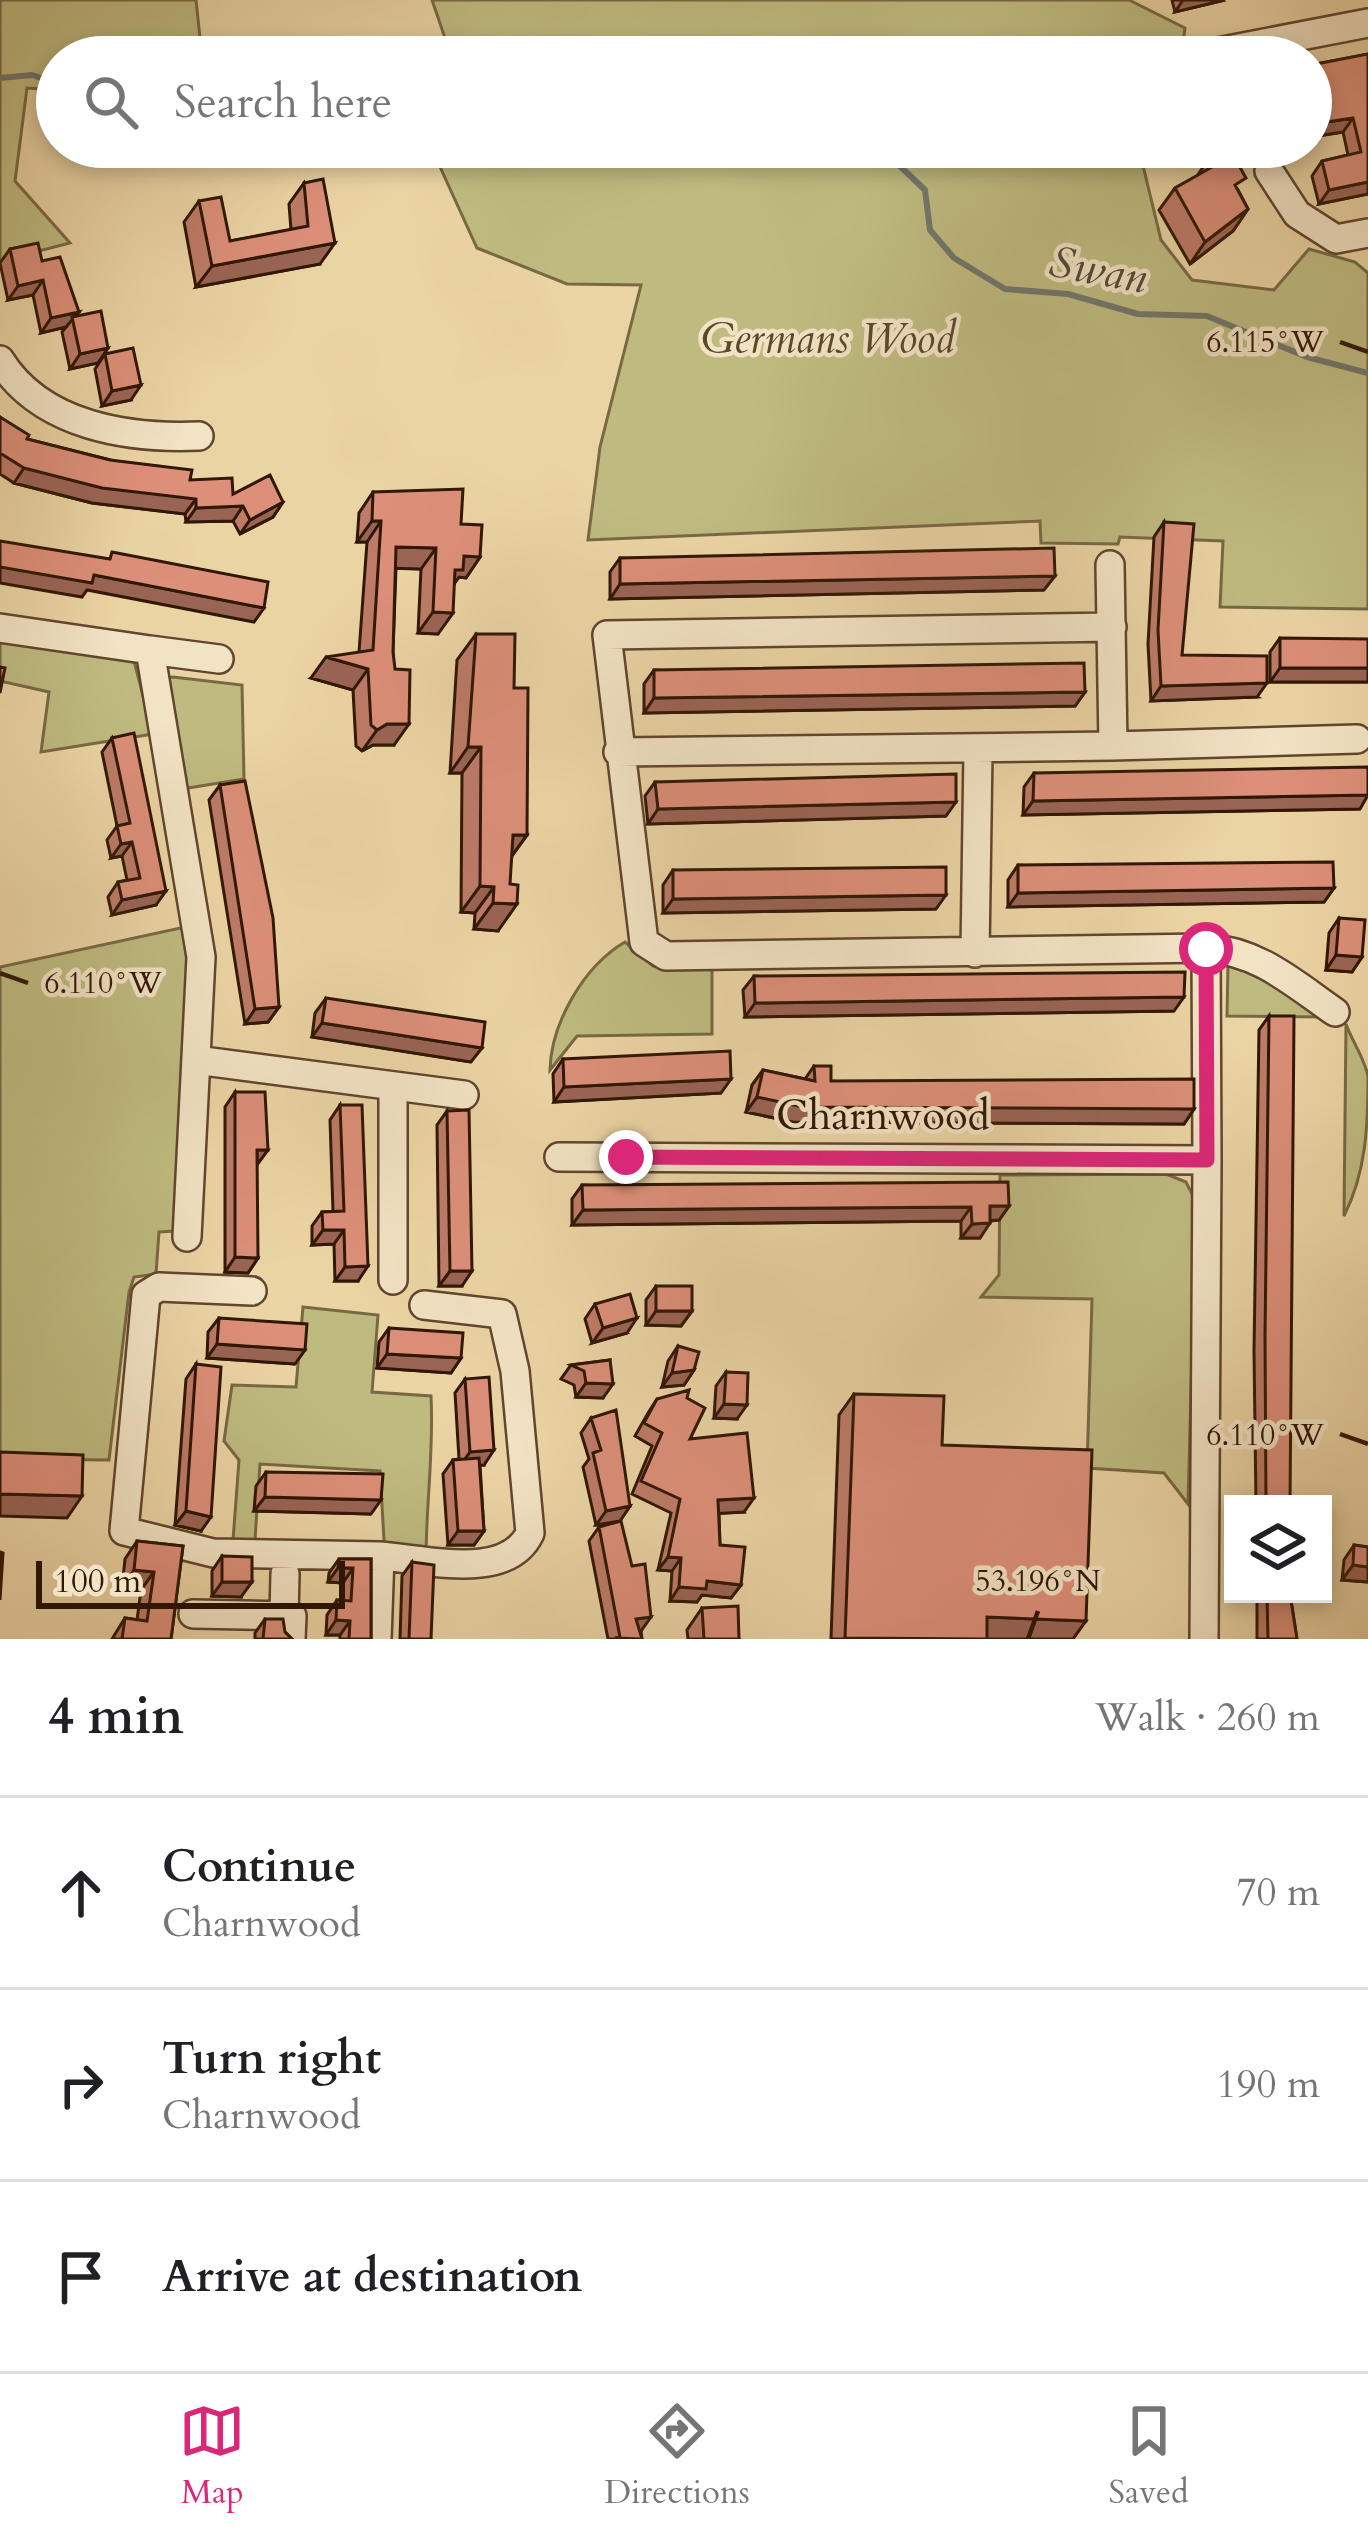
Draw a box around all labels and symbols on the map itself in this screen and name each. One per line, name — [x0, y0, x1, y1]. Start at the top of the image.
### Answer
water label: Swan — [1044, 231, 1152, 309]
park label: Germans Wood — [701, 310, 957, 367]
text: 6.115°W — [1206, 322, 1325, 363]
route start — [1179, 922, 1233, 976]
text: 6.110°W — [44, 963, 163, 1004]
street label: Charnwood — [776, 1087, 990, 1144]
route end — [599, 1130, 653, 1184]
text: 6.110°W — [1206, 1415, 1325, 1456]
scale bar — [36, 1555, 345, 1608]
text: 53.196°N — [975, 1561, 1101, 1602]

